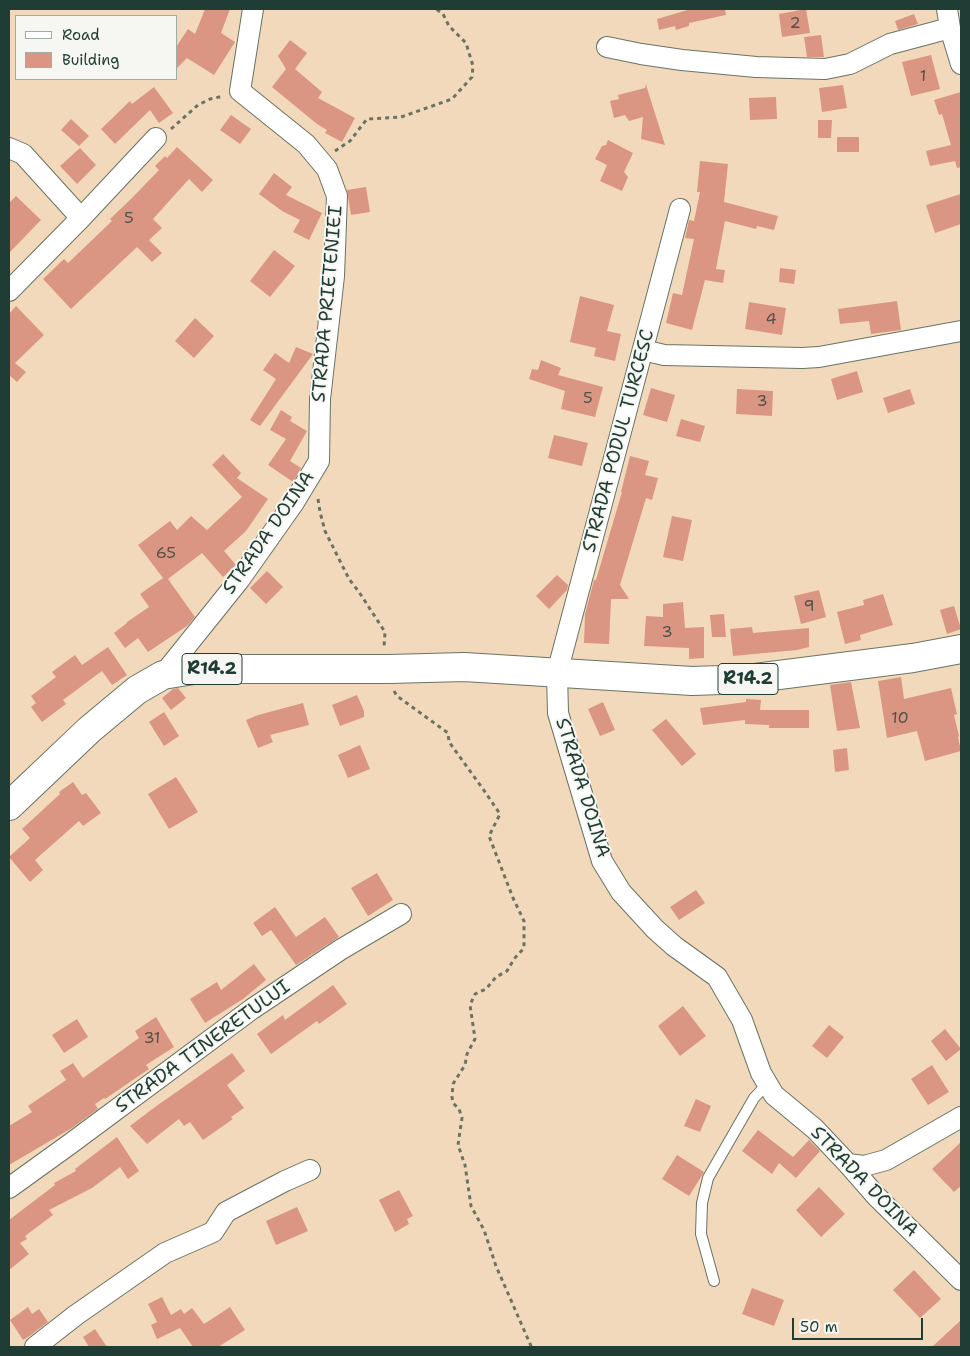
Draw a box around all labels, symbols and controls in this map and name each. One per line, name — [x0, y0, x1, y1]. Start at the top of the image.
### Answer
house number: 2 — [789, 14, 801, 34]
legend — [15, 15, 178, 80]
text: Road — [62, 25, 100, 45]
text: Building — [62, 50, 119, 70]
house number: 1 — [920, 67, 926, 87]
street label: STRADA PRIETENIEI — [308, 205, 348, 403]
house number: 5 — [124, 209, 134, 229]
house number: 4 — [765, 310, 777, 330]
street label: STRADA PODUL TURCESC — [578, 327, 660, 555]
house number: 5 — [583, 389, 593, 409]
house number: 3 — [756, 392, 768, 412]
street label: STRADA DOINA — [218, 467, 320, 599]
house number: 65 — [156, 544, 176, 564]
house number: 9 — [803, 597, 815, 617]
house number: 3 — [661, 623, 673, 643]
road number: R14.2 — [182, 654, 242, 684]
road number: R14.2 — [718, 664, 778, 694]
house number: 10 — [891, 709, 909, 729]
street label: STRADA DOINA — [550, 715, 614, 861]
street label: STRADA TINERETULUI — [111, 976, 295, 1118]
house number: 31 — [143, 1029, 161, 1049]
street label: STRADA DOINA — [805, 1122, 923, 1242]
scale bar — [795, 1308, 926, 1340]
text: 50 m — [800, 1317, 838, 1337]

